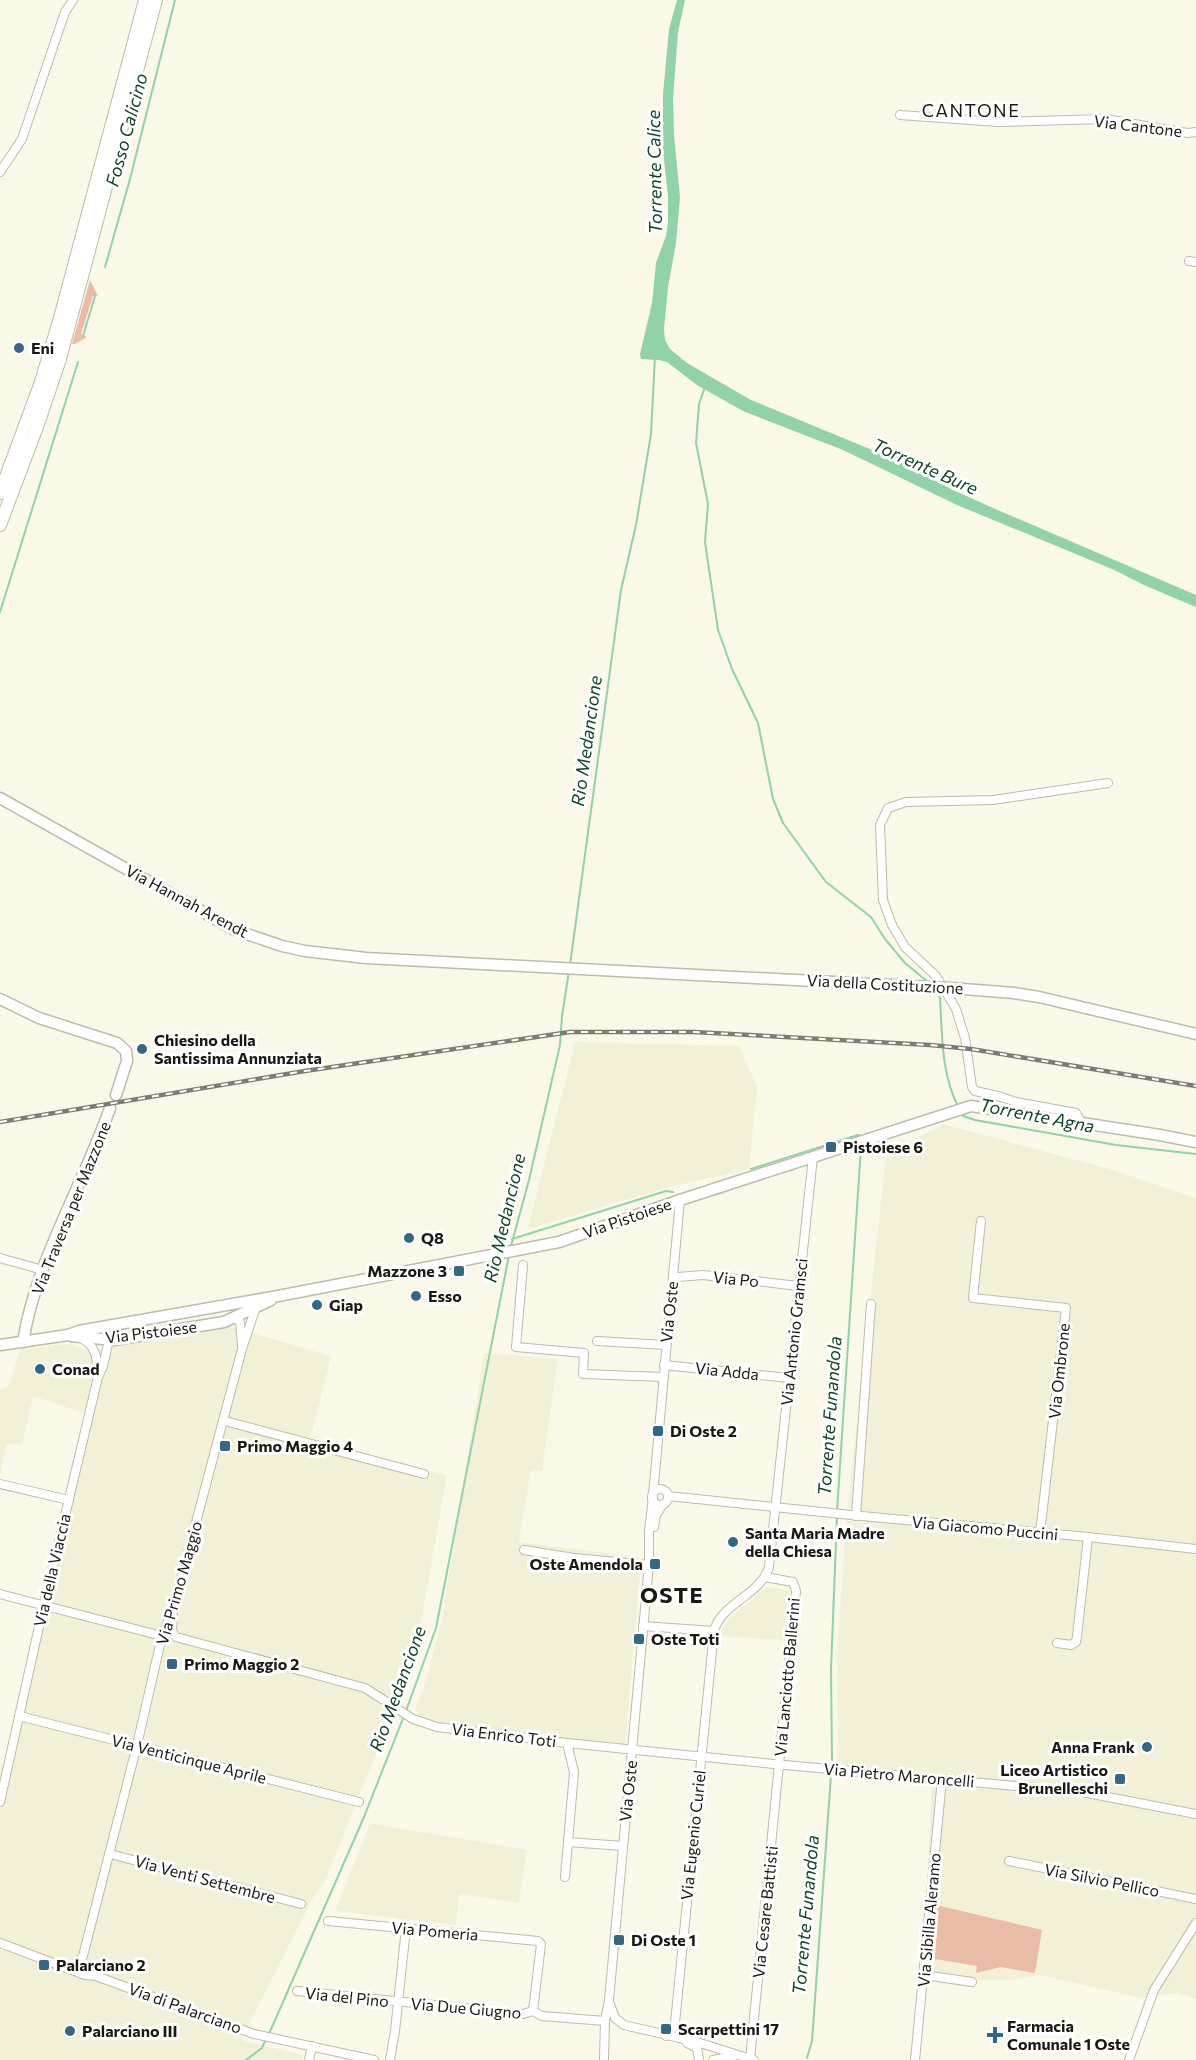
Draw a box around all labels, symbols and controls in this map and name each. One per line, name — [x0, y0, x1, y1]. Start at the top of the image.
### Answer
water label: Fosso Calicino — [100, 71, 152, 189]
district label: CANTONE — [922, 99, 1020, 121]
water label: Torrente Calice — [642, 109, 666, 234]
street label: Via Cantone — [1093, 111, 1183, 140]
place label: Eni — [31, 338, 54, 357]
marker: Eni — [12, 341, 26, 355]
water label: Torrente Bure — [869, 433, 982, 499]
water label: Rio Medancione — [566, 674, 606, 808]
street label: Via Hannah Arendt — [123, 860, 252, 941]
street label: Via della Costituzione — [806, 970, 964, 997]
place label: Chiesino della Santissima Annunziata — [154, 1030, 322, 1067]
marker: Chiesino della Santissima Annunziata — [135, 1042, 149, 1056]
water label: Torrente Agna — [978, 1093, 1096, 1137]
street label: Via Traversa per Mazzone — [27, 1118, 114, 1297]
place label: Pistoiese 6 — [843, 1137, 923, 1156]
marker: Pistoiese 6 — [824, 1140, 838, 1154]
water label: Rio Medancione — [478, 1151, 530, 1284]
street label: Via Pistoiese — [580, 1194, 674, 1242]
place label: Q8 — [421, 1228, 444, 1247]
marker: Q8 — [402, 1231, 416, 1245]
street label: Via Antonio Gramsci — [776, 1257, 811, 1407]
place label: Mazzone 3 — [367, 1261, 447, 1280]
marker: Mazzone 3 — [452, 1264, 466, 1278]
street label: Via Po — [712, 1267, 760, 1290]
street label: Via Oste — [656, 1280, 681, 1344]
place label: Esso — [428, 1286, 462, 1305]
marker: Esso — [409, 1289, 423, 1303]
place label: Giap — [329, 1295, 363, 1314]
marker: Giap — [310, 1298, 324, 1312]
street label: Via Pistoiese — [104, 1316, 198, 1347]
street label: Via Ombrone — [1044, 1322, 1073, 1420]
water label: Torrente Funandola — [812, 1335, 846, 1497]
street label: Via Adda — [694, 1358, 760, 1383]
place label: Conad — [52, 1359, 100, 1378]
marker: Conad — [33, 1362, 47, 1376]
place label: Di Oste 2 — [670, 1421, 737, 1440]
marker: Di Oste 2 — [651, 1424, 665, 1438]
place label: Primo Maggio 4 — [237, 1436, 353, 1455]
marker: Primo Maggio 4 — [218, 1439, 232, 1453]
street label: Via della Viaccia — [29, 1511, 74, 1628]
street label: Via Giacomo Puccini — [911, 1512, 1059, 1543]
street label: Via Primo Maggio — [152, 1519, 205, 1647]
place label: Santa Maria Madre della Chiesa — [745, 1523, 885, 1560]
marker: Santa Maria Madre della Chiesa — [726, 1535, 740, 1549]
place label: Oste Amendola — [530, 1554, 643, 1573]
marker: Oste Amendola — [648, 1557, 662, 1571]
district label: OSTE — [640, 1581, 704, 1608]
street label: Via Lanciotto Ballerini — [770, 1597, 803, 1757]
water label: Rio Medancione — [364, 1623, 430, 1754]
place label: Oste Toti — [651, 1629, 719, 1648]
marker: Oste Toti — [632, 1632, 646, 1646]
place label: Primo Maggio 2 — [184, 1654, 299, 1673]
marker: Primo Maggio 2 — [165, 1657, 179, 1671]
street label: Via Enrico Toti — [451, 1719, 558, 1750]
street label: Via Venticinque Aprile — [110, 1730, 269, 1787]
place label: Anna Frank — [1051, 1737, 1136, 1756]
marker: Anna Frank — [1140, 1740, 1154, 1754]
street label: Via Pietro Maroncelli — [823, 1758, 975, 1791]
street label: Via Oste — [615, 1759, 640, 1823]
place label: Liceo Artistico Brunelleschi — [1000, 1760, 1108, 1797]
street label: Via Eugenio Curiel — [676, 1769, 709, 1901]
marker: Liceo Artistico Brunelleschi — [1113, 1772, 1127, 1786]
water label: Torrente Funandola — [787, 1834, 823, 1996]
street label: Via Cesare Battisti — [748, 1845, 781, 1979]
street label: Via Venti Settembre — [133, 1851, 278, 1906]
street label: Via Sibilla Aleramo — [913, 1852, 944, 1988]
street label: Via Silvio Pellico — [1043, 1859, 1161, 1900]
street label: Via Pomeria — [391, 1917, 479, 1944]
place label: Di Oste 1 — [631, 1930, 696, 1949]
marker: Di Oste 1 — [612, 1933, 626, 1947]
place label: Palarciano 2 — [56, 1955, 146, 1974]
marker: Palarciano 2 — [37, 1958, 51, 1972]
street label: Via di Palarciano — [126, 1978, 244, 2037]
street label: Via del Pino — [304, 1983, 390, 2010]
street label: Via Due Giugno — [410, 1993, 522, 2022]
place label: Farmacia Comunale 1 Oste — [1007, 2016, 1130, 2053]
place label: Scarpettini 17 — [678, 2019, 779, 2038]
place label: Palarciano III — [82, 2021, 178, 2040]
marker: Scarpettini 17 — [659, 2022, 673, 2036]
marker: Palarciano III — [63, 2024, 77, 2038]
marker: Farmacia Comunale 1 Oste — [988, 2028, 1002, 2042]

